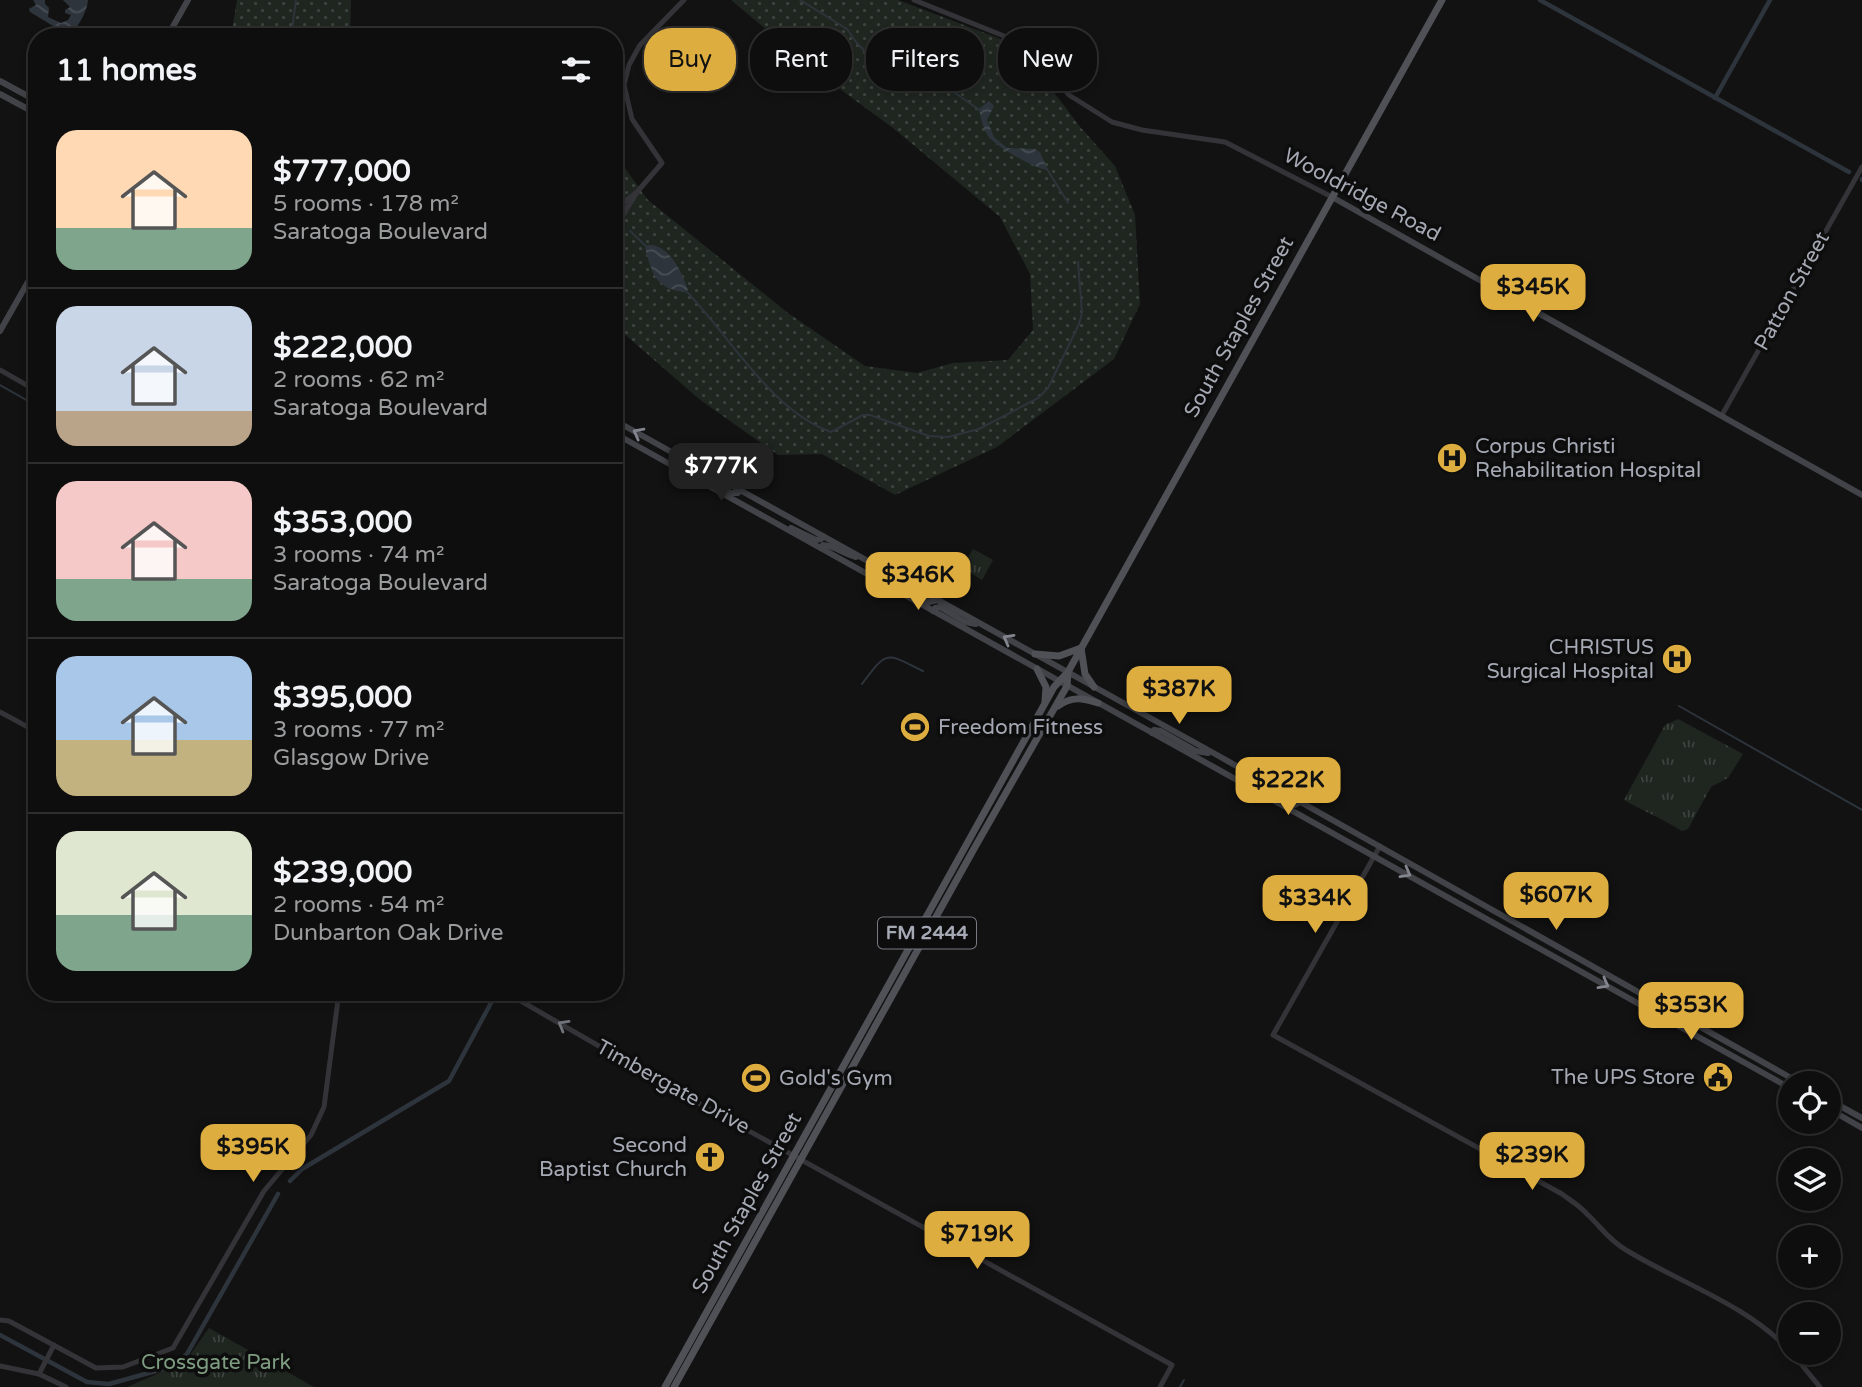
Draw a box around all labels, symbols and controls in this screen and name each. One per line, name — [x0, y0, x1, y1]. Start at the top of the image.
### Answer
chip: Buy — [644, 28, 736, 91]
chip: Rent — [750, 28, 852, 91]
chip: Filters — [866, 28, 984, 91]
chip: New — [998, 28, 1097, 91]
icon: filters — [557, 51, 595, 89]
text: 11 homes — [56, 52, 197, 89]
street label: Wooldridge Road — [1279, 143, 1445, 247]
text: $777,000 — [273, 153, 411, 190]
icon: home — [112, 158, 196, 242]
text: 5 rooms · 178 m² — [273, 190, 459, 218]
text: Saratoga Boulevard — [273, 218, 488, 246]
street label: Patton Street — [1749, 227, 1835, 355]
street label: South Staples Street — [1179, 232, 1299, 422]
pin: $345K — [1484, 264, 1582, 324]
text: $345K — [1497, 273, 1569, 301]
text: $222,000 — [273, 329, 412, 366]
icon: home — [112, 334, 196, 418]
text: 2 rooms · 62 m² — [273, 366, 444, 394]
text: Saratoga Boulevard — [273, 394, 488, 422]
one-way arrow — [633, 428, 645, 441]
place label: Corpus Christi Rehabilitation Hospital — [1475, 434, 1701, 483]
hospital icon: Corpus Christi Rehabilitation Hospital — [1435, 441, 1469, 475]
pin: $777K — [672, 444, 770, 503]
text: $777K — [685, 452, 757, 480]
text: $353,000 — [273, 504, 412, 541]
icon: home — [112, 509, 196, 593]
text: 3 rooms · 74 m² — [273, 541, 444, 569]
pin: $346K — [869, 552, 967, 612]
text: $346K — [882, 561, 954, 589]
text: Saratoga Boulevard — [273, 569, 488, 597]
one-way arrow — [1003, 634, 1015, 647]
place label: CHRISTUS Surgical Hospital — [1487, 635, 1654, 684]
hospital icon: CHRISTUS Surgical Hospital — [1660, 642, 1694, 676]
pin: $387K — [1130, 666, 1228, 726]
text: $387K — [1143, 675, 1215, 703]
text: $395,000 — [273, 679, 412, 716]
icon: home — [112, 684, 196, 768]
sports icon: Freedom Fitness — [898, 710, 932, 744]
place label: Freedom Fitness — [938, 715, 1103, 740]
text: 3 rooms · 77 m² — [273, 716, 444, 744]
text: Glasgow Drive — [273, 744, 429, 772]
pin: $222K — [1239, 758, 1337, 817]
text: $222K — [1252, 766, 1324, 794]
text: $239,000 — [273, 854, 412, 891]
icon: home — [112, 859, 196, 943]
one-way arrow — [1398, 865, 1411, 878]
pin: $607K — [1507, 872, 1605, 932]
pin: $334K — [1266, 876, 1364, 935]
text: $607K — [1520, 881, 1592, 909]
text: $334K — [1279, 884, 1351, 912]
text: 2 rooms · 54 m² — [273, 891, 444, 919]
road number: FM 2444 — [878, 917, 976, 948]
text: Dunbarton Oak Drive — [273, 919, 503, 947]
one-way arrow — [1597, 976, 1610, 989]
pin: $353K — [1642, 982, 1740, 1042]
text: $353K — [1655, 991, 1727, 1019]
one-way arrow — [558, 1020, 571, 1033]
street label: Timbergate Drive — [592, 1034, 754, 1140]
public building icon: The UPS Store — [1701, 1060, 1735, 1094]
sports icon: Gold's Gym — [739, 1061, 773, 1095]
place label: The UPS Store — [1551, 1065, 1695, 1090]
place label: Gold's Gym — [779, 1066, 893, 1091]
map controls — [1778, 1071, 1841, 1365]
button: locate — [1778, 1071, 1841, 1134]
street label: South Staples Street — [687, 1108, 807, 1298]
pin: $395K — [204, 1124, 302, 1184]
pin: $239K — [1483, 1132, 1581, 1192]
text: $395K — [217, 1133, 289, 1161]
place label: Second Baptist Church — [539, 1133, 687, 1182]
church icon: Second Baptist Church — [693, 1140, 727, 1174]
text: $239K — [1496, 1141, 1568, 1169]
button: layers — [1778, 1148, 1841, 1211]
pin: $719K — [928, 1212, 1026, 1271]
text: $719K — [941, 1220, 1013, 1248]
button: + — [1778, 1225, 1841, 1288]
button: − — [1778, 1302, 1841, 1365]
park label: Crossgate Park — [141, 1350, 291, 1375]

